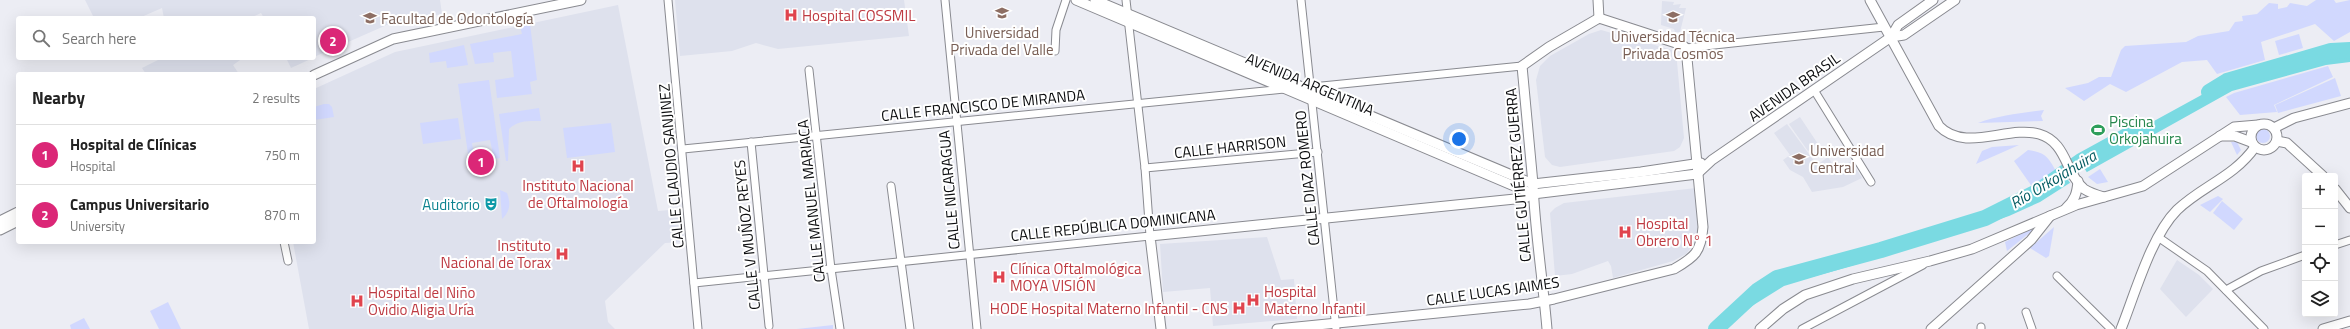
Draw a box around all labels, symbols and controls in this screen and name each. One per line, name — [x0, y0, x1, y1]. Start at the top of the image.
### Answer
place label: Hospital COSSMIL — [802, 4, 915, 27]
school or university icon: Universidad Privada del Valle — [994, 5, 1010, 21]
place label: Facultad de Odontología — [381, 7, 534, 30]
hospital icon: Hospital COSSMIL — [783, 7, 799, 23]
school or university icon: Universidad Técnica Privada Cosmos — [1665, 9, 1681, 25]
school or university icon: Facultad de Odontología — [362, 10, 378, 26]
search box — [16, 16, 316, 60]
place label: Universidad Privada del Valle — [950, 21, 1054, 61]
place label: Universidad Técnica Privada Cosmos — [1611, 25, 1735, 65]
pin: 2 — [320, 26, 346, 56]
icon: search — [30, 27, 52, 49]
text: Search here — [62, 27, 136, 50]
street label: AVENIDA ARGENTINA — [1242, 47, 1378, 121]
street label: AVENIDA BRASIL — [1743, 47, 1845, 127]
street label: CALLE CLAUDIO SANJINEZ — [652, 83, 690, 249]
street label: CALLE FRANCISCO DE MIRANDA — [880, 83, 1086, 127]
text: Nearby — [32, 85, 85, 111]
street label: CALLE GUTIÉRREZ GUERRA — [1499, 87, 1537, 263]
text: 2 results — [252, 88, 300, 108]
street label: CALLE DIAZ ROMERO — [1288, 109, 1326, 247]
place label: Piscina Orkojahuira — [2109, 110, 2182, 150]
street label: CALLE MANUEL MARIACA — [791, 118, 831, 284]
sports icon: Piscina Orkojahuira — [2090, 122, 2106, 138]
street label: CALLE NICARAGUA — [932, 129, 966, 251]
your location — [1449, 129, 1469, 149]
street label: CALLE HARRISON — [1173, 130, 1287, 164]
text: Hospital de Clínicas — [70, 133, 196, 156]
place label: Universidad Central — [1810, 139, 1885, 179]
water label: Río Orkojahuira — [2005, 143, 2102, 214]
text: 1 — [41, 145, 49, 165]
text: 750 m — [264, 145, 300, 165]
pin: 1 — [468, 147, 494, 177]
school or university icon: Universidad Central — [1791, 151, 1807, 167]
text: Hospital — [70, 156, 115, 176]
hospital icon: Instituto Nacional de Oftalmología — [570, 158, 586, 174]
street label: CALLE V MUÑOZ REYES — [728, 159, 766, 311]
map controls — [2302, 173, 2338, 317]
button: + — [2302, 173, 2338, 209]
place label: Instituto Nacional de Oftalmología — [522, 174, 634, 214]
text: Campus Universitario — [70, 193, 209, 216]
place label: Auditorio — [422, 193, 480, 216]
theatre icon: Auditorio — [483, 196, 499, 212]
street label: CALLE REPÚBLICA DOMINICANA — [1010, 203, 1216, 247]
text: 2 — [41, 205, 49, 225]
text: 870 m — [264, 205, 300, 225]
button: − — [2302, 209, 2338, 245]
place label: Hospital Obrero N° 1 — [1636, 212, 1713, 252]
text: University — [70, 216, 125, 236]
hospital icon: Hospital Obrero N° 1 — [1617, 224, 1633, 240]
place label: Instituto Nacional de Torax — [441, 234, 551, 274]
button: locate — [2302, 245, 2338, 281]
hospital icon: Instituto Nacional de Torax — [554, 246, 570, 262]
place label: Clínica Oftalmológica MOYA VISIÓN — [1010, 257, 1142, 297]
hospital icon: Clínica Oftalmológica MOYA VISIÓN — [991, 269, 1007, 285]
street label: CALLE LUCAS JAIMES — [1425, 270, 1561, 312]
place label: Hospital Materno Infantil — [1264, 280, 1366, 320]
place label: Hospital del Niño Ovidio Aligia Uría — [368, 281, 475, 321]
button: layers — [2302, 281, 2338, 317]
hospital icon: Hospital Materno Infantil — [1245, 292, 1261, 308]
hospital icon: Hospital del Niño Ovidio Aligia Uría — [349, 293, 365, 309]
place label: HODE Hospital Materno Infantil - CNS — [990, 297, 1228, 320]
hospital icon: HODE Hospital Materno Infantil - CNS — [1231, 300, 1247, 316]

